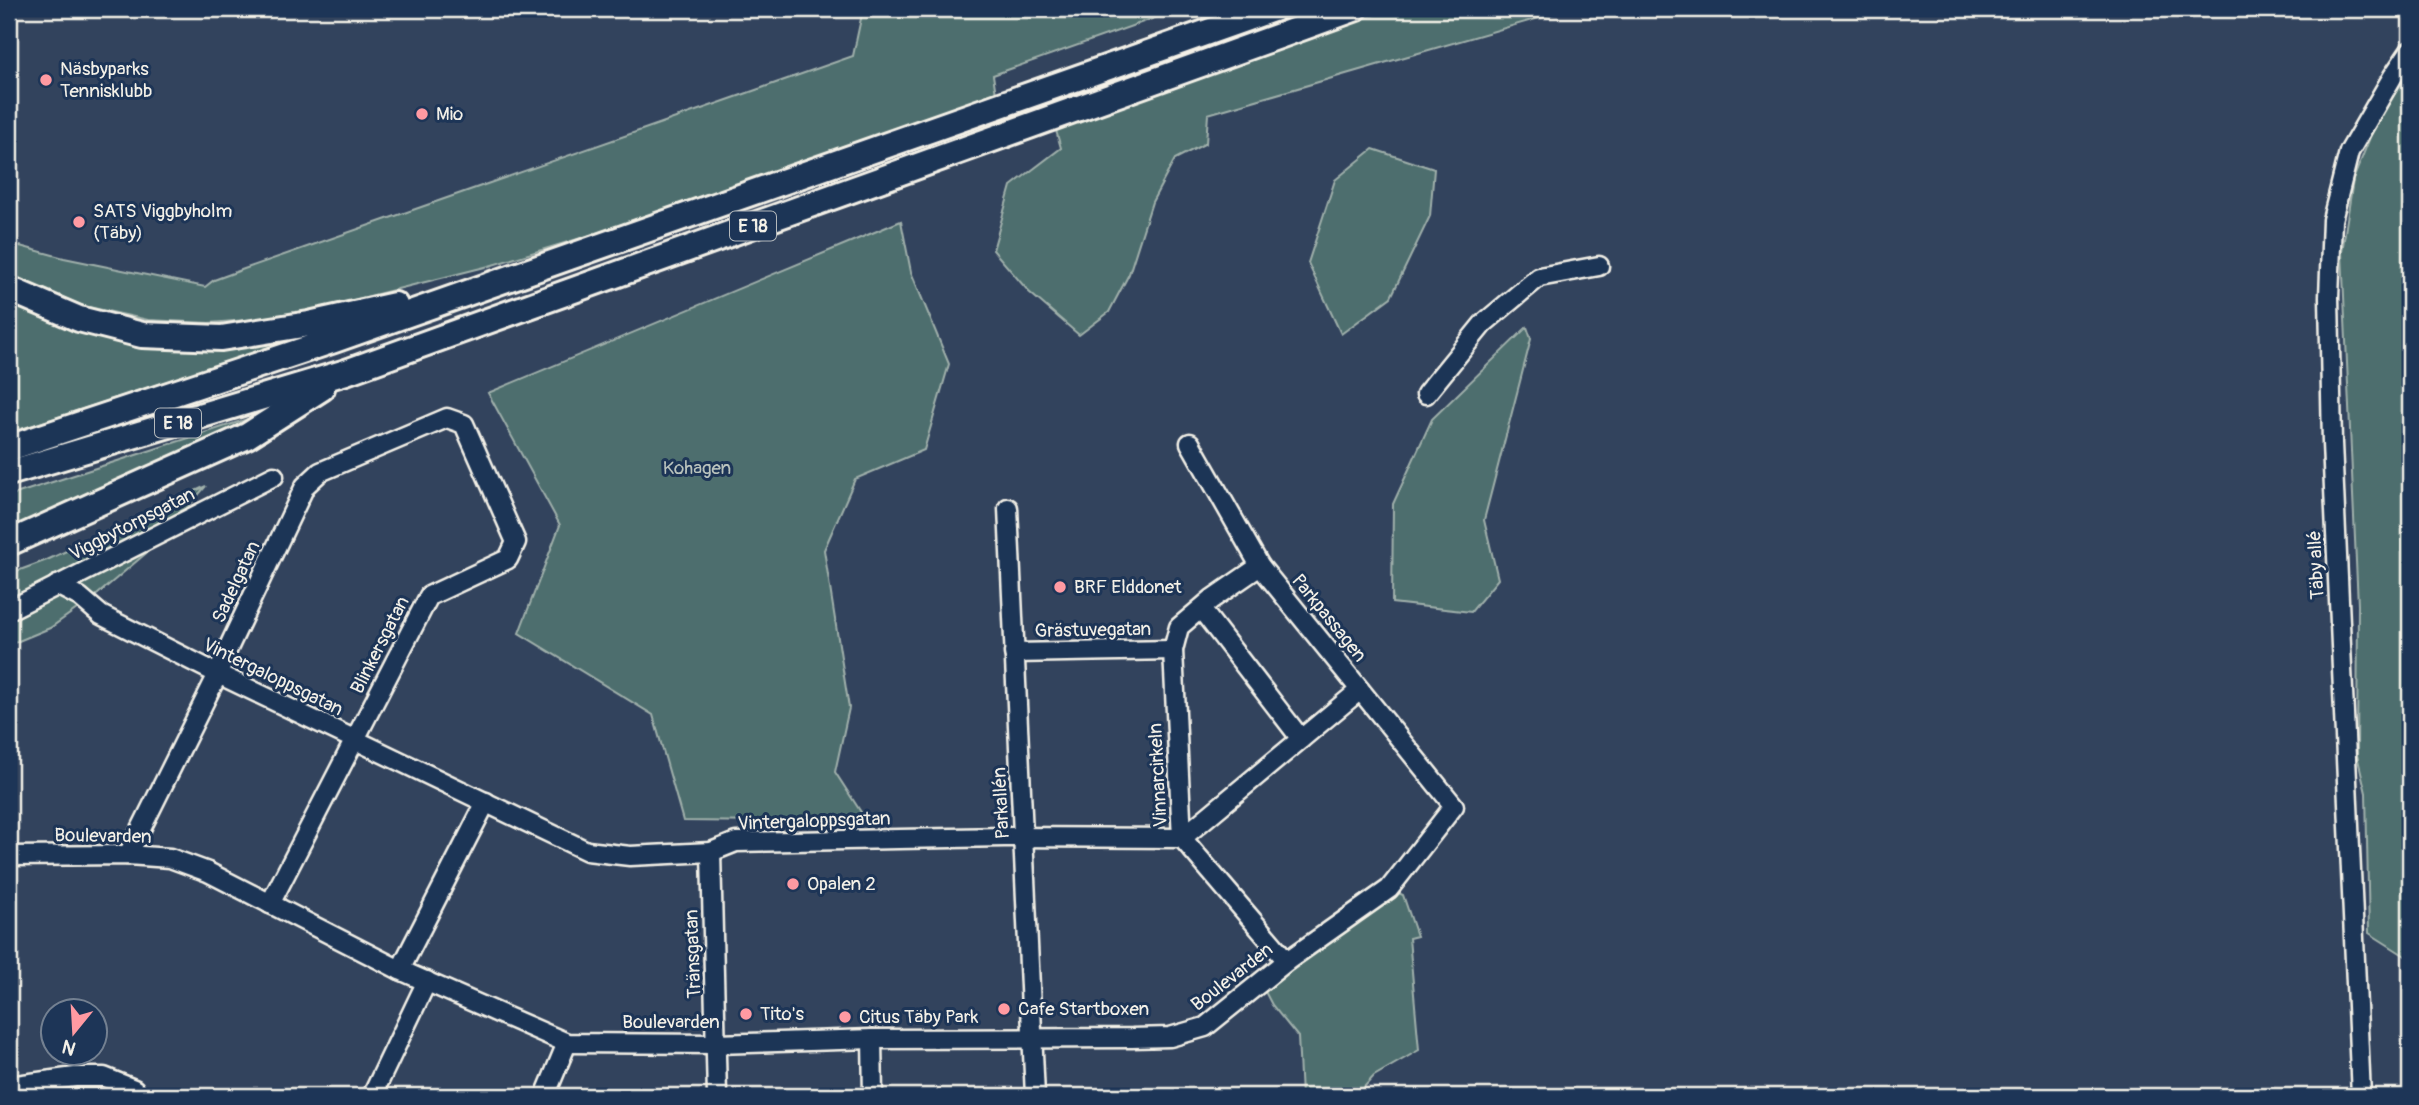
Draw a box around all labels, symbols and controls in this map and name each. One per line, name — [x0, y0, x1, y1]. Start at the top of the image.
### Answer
place label: Näsbyparks Tennisklubb — [60, 57, 152, 103]
marker: Näsbyparks Tennisklubb — [38, 72, 54, 88]
place label: Mio — [436, 102, 463, 126]
marker: Mio — [414, 106, 430, 122]
place label: SATS Viggbyholm (Täby) — [93, 199, 233, 245]
road number: E 18 — [730, 211, 776, 240]
marker: SATS Viggbyholm (Täby) — [71, 214, 87, 230]
road number: E 18 — [155, 408, 201, 438]
park label: Kohagen — [663, 456, 731, 480]
street label: Viggbytorpsgatan — [65, 482, 199, 566]
street label: Täby allé — [2302, 530, 2330, 600]
street label: Sadelgatan — [207, 537, 265, 627]
street label: Parkpassagen — [1286, 569, 1372, 667]
place label: BRF Elddonet — [1074, 575, 1182, 599]
marker: BRF Elddonet — [1052, 579, 1068, 595]
street label: Blinkersgatan — [345, 592, 415, 698]
street label: Grästuvegatan — [1035, 617, 1151, 643]
street label: Vintergaloppsgatan — [199, 633, 347, 721]
street label: Vinnarcirkeln — [1143, 722, 1173, 828]
street label: Parkallén — [987, 766, 1015, 840]
street label: Vintergaloppsgatan — [737, 806, 891, 836]
street label: Boulevarden — [54, 823, 152, 849]
place label: Opalen 2 — [807, 872, 876, 896]
marker: Opalen 2 — [785, 876, 801, 892]
street label: Tränsgatan — [679, 909, 707, 999]
street label: Boulevarden — [1186, 938, 1278, 1016]
north arrow — [38, 996, 108, 1066]
place label: Cafe Startboxen — [1018, 997, 1149, 1021]
marker: Cafe Startboxen — [996, 1001, 1012, 1017]
place label: Tito's — [760, 1002, 805, 1026]
place label: Citus Täby Park — [859, 1005, 978, 1029]
marker: Tito's — [738, 1006, 754, 1022]
marker: Citus Täby Park — [837, 1009, 853, 1025]
street label: Boulevarden — [622, 1010, 720, 1034]
text: N — [59, 1034, 79, 1061]

